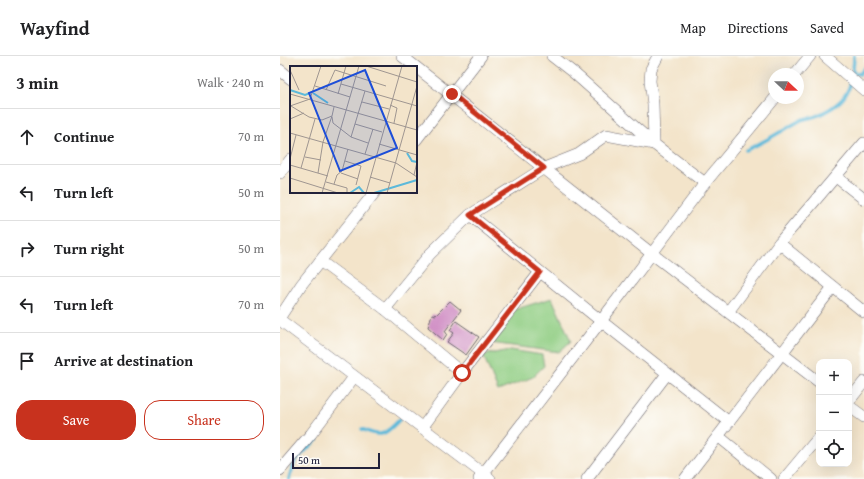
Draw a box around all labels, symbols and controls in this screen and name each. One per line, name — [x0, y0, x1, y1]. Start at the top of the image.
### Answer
text: Wayfind — [20, 14, 90, 42]
text: Map — [680, 18, 706, 38]
text: Directions — [728, 18, 788, 38]
text: Saved — [810, 18, 844, 38]
inset map — [290, 66, 417, 193]
north arrow — [768, 68, 804, 104]
text: 3 min — [16, 70, 58, 95]
text: Walk · 240 m — [197, 73, 264, 92]
route end — [443, 85, 461, 103]
icon: ahead — [16, 126, 38, 148]
text: Continue — [54, 126, 115, 147]
text: 70 m — [238, 127, 264, 146]
icon: left — [16, 182, 38, 204]
text: Turn left — [54, 182, 113, 203]
text: 50 m — [238, 183, 264, 202]
icon: right — [16, 238, 38, 260]
text: Turn right — [54, 238, 125, 259]
text: 50 m — [238, 239, 264, 258]
icon: left — [16, 294, 38, 316]
text: Turn left — [54, 294, 113, 315]
text: 70 m — [238, 295, 264, 314]
icon: arrive — [16, 350, 38, 372]
text: Arrive at destination — [54, 350, 193, 371]
map controls — [816, 359, 852, 467]
button: + — [816, 359, 852, 395]
route start — [453, 364, 471, 382]
button: − — [816, 395, 852, 431]
button: Save — [16, 400, 136, 440]
button: Share — [144, 400, 264, 440]
button: locate — [816, 431, 852, 467]
scale bar — [292, 451, 380, 470]
text: 50 m — [298, 452, 320, 468]

